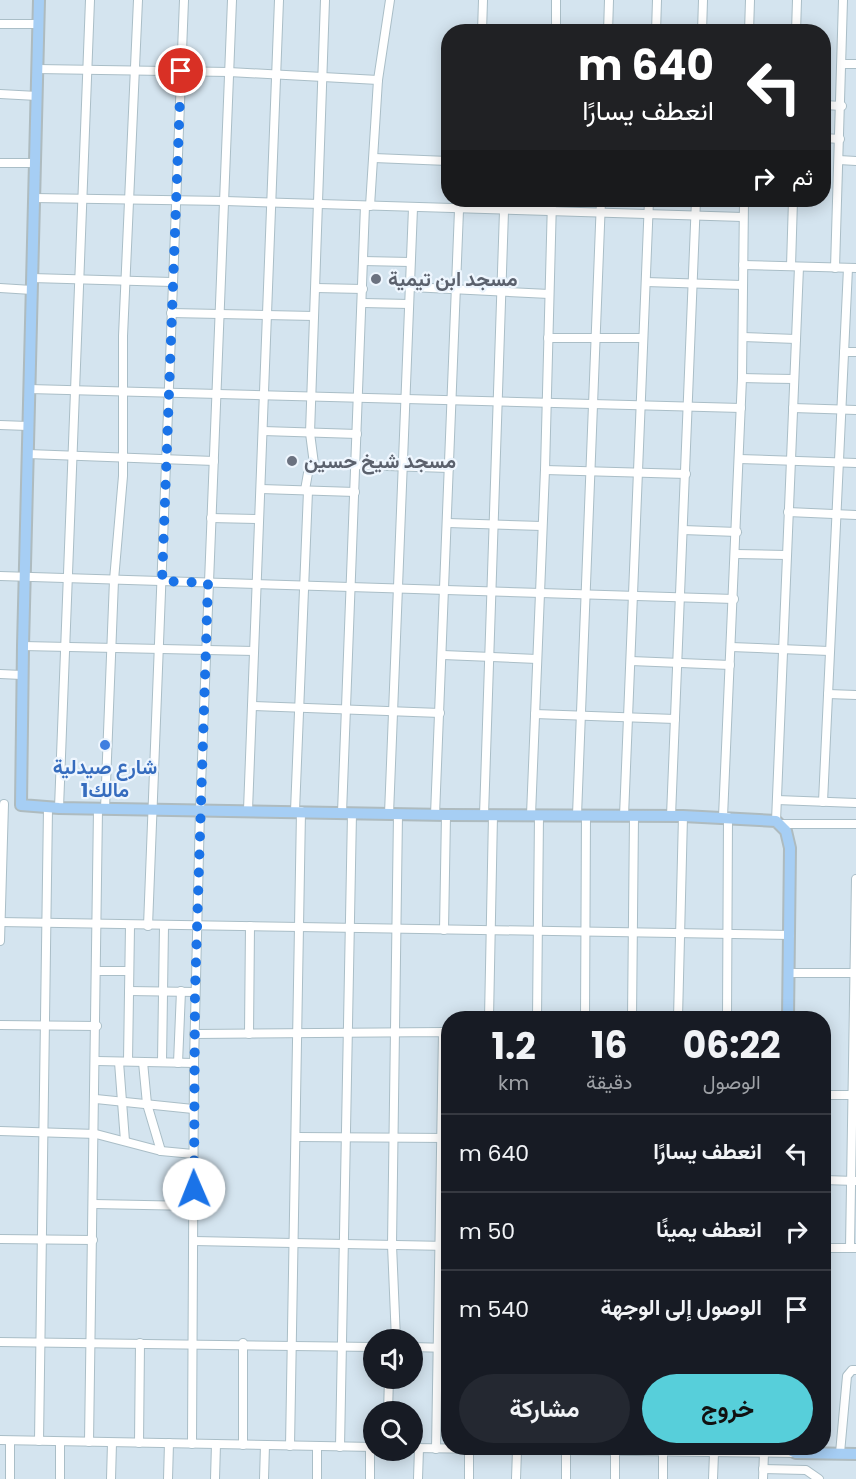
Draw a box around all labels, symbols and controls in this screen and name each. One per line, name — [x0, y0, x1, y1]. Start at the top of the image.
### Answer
text: 640 m — [578, 36, 714, 95]
pin — [155, 45, 206, 96]
icon: left — [735, 48, 813, 126]
icon: arrive — [164, 54, 197, 87]
text: انعطف يسارًا — [582, 92, 714, 129]
icon: right — [747, 162, 780, 195]
text: ثم — [792, 162, 813, 193]
place label: مسجد ابن تيمية — [388, 265, 518, 293]
marker: مسجد ابن تيمية — [369, 272, 383, 286]
place label: مسجد شيخ حسين — [304, 447, 456, 475]
marker: مسجد شيخ حسين — [285, 454, 299, 468]
marker: شارع صيدلية مالك1 — [98, 738, 112, 752]
place label: شارع صيدلية مالك1 — [53, 753, 157, 804]
text: 16 — [591, 1020, 627, 1071]
text: 06:22 — [683, 1020, 781, 1071]
text: 1.2 — [491, 1021, 536, 1072]
text: دقيقة — [586, 1068, 632, 1096]
text: الوصول — [703, 1068, 761, 1096]
text: km — [498, 1069, 529, 1097]
text: انعطف يسارًا — [653, 1136, 762, 1167]
icon: left — [780, 1137, 813, 1170]
text: 640 m — [459, 1138, 529, 1169]
position arrow — [162, 1157, 226, 1221]
text: انعطف يمينًا — [656, 1214, 762, 1245]
icon: right — [780, 1215, 813, 1248]
text: 50 m — [459, 1216, 515, 1247]
text: الوصول إلى الوجهة — [601, 1292, 762, 1323]
icon: arrive — [780, 1293, 813, 1326]
text: 540 m — [459, 1294, 529, 1325]
map controls — [363, 1329, 423, 1461]
button: sound — [363, 1329, 423, 1389]
button: مشاركة — [459, 1374, 630, 1443]
button: خروج — [642, 1374, 813, 1443]
button: search — [363, 1401, 423, 1461]

